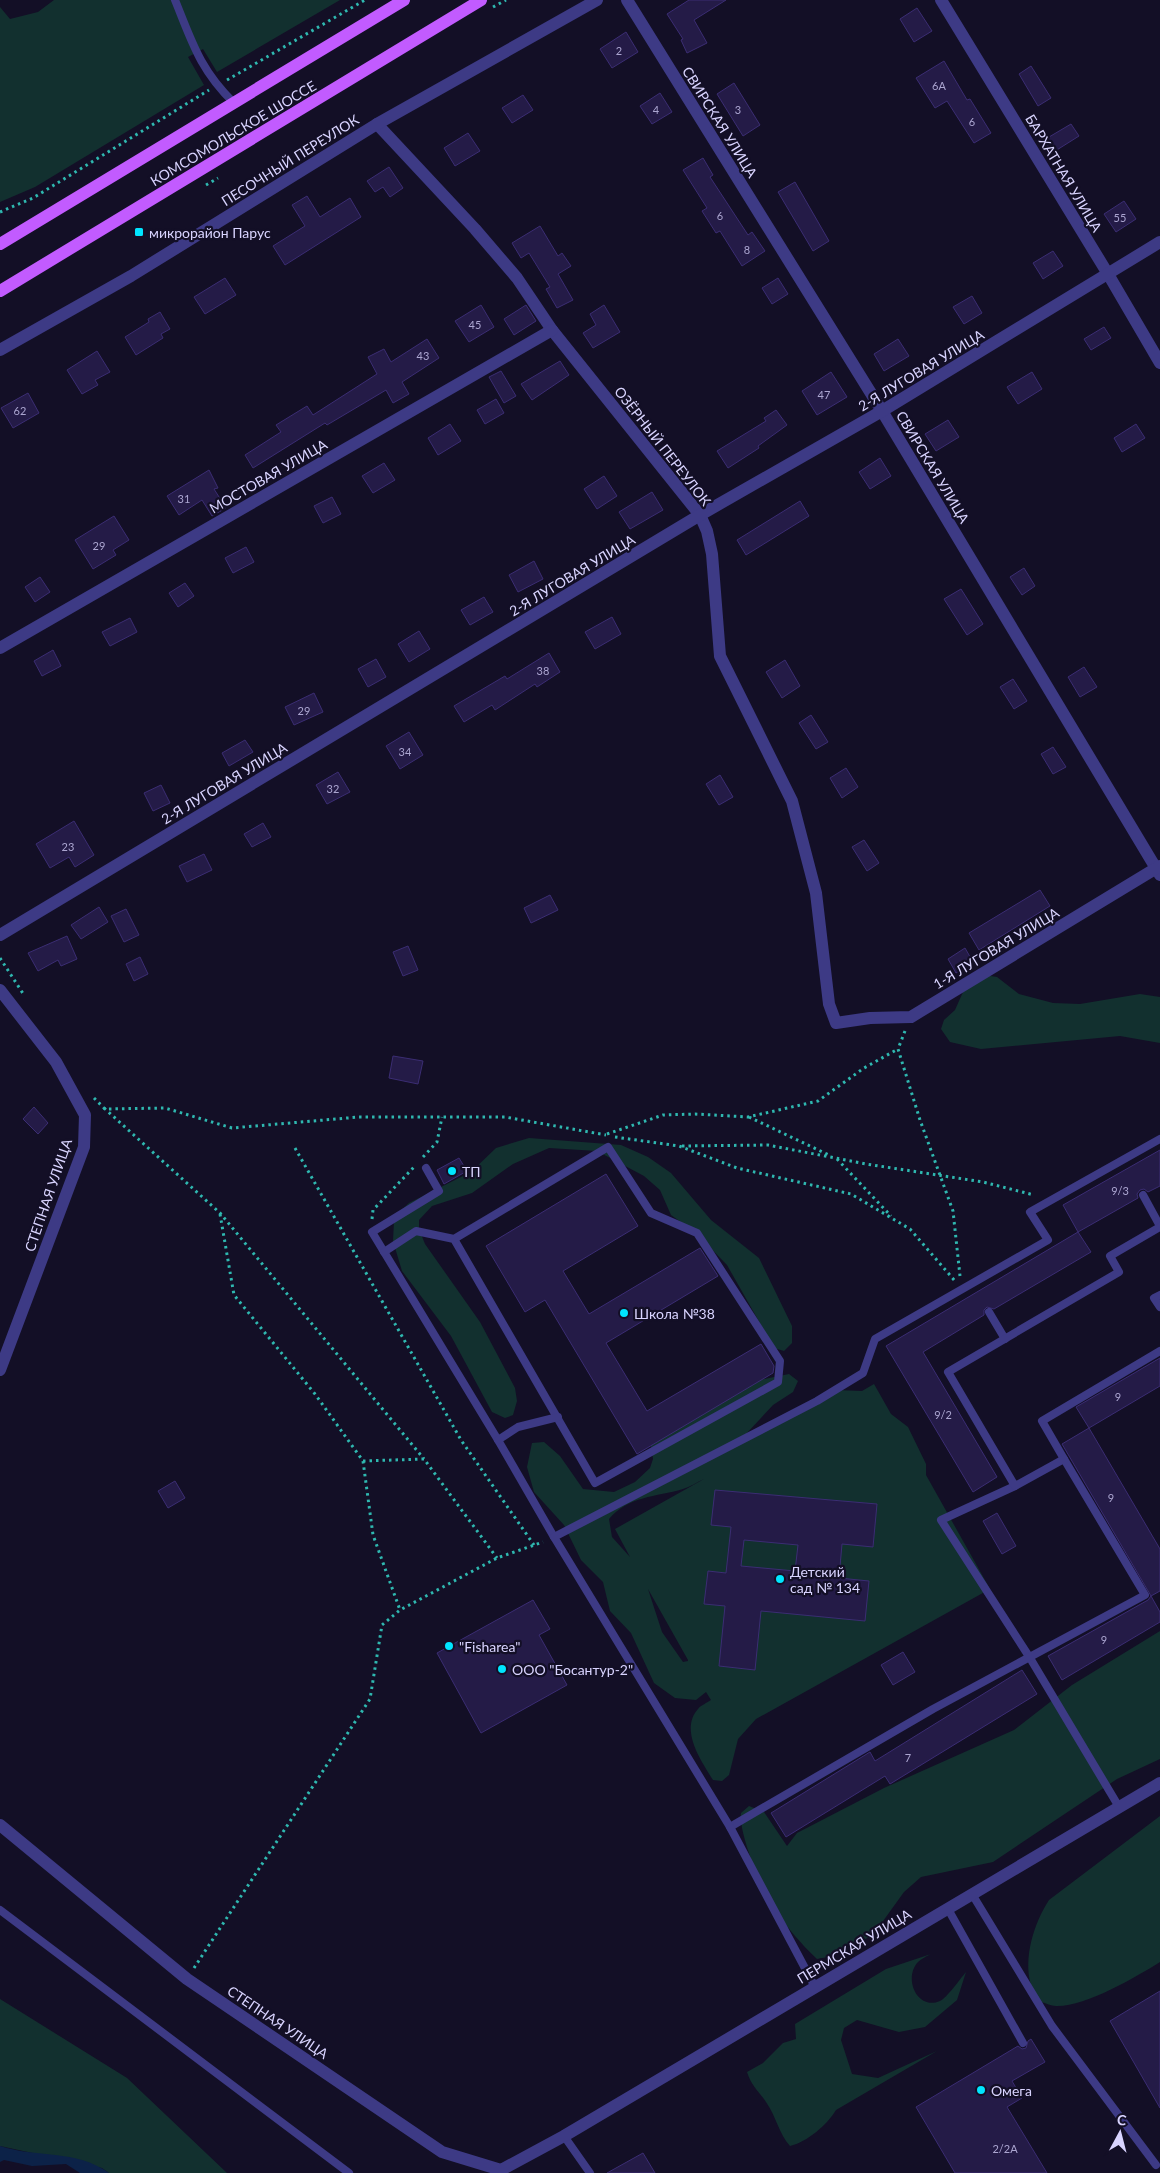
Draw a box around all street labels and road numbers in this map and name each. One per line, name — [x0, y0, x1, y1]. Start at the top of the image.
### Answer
street label: СВИРСКАЯ УЛИЦА — [679, 63, 761, 181]
street label: КОМСОМОЛЬСКОЕ ШОССЕ — [147, 77, 319, 189]
street label: ПЕСОЧНЫЙ ПЕРЕУЛОК — [218, 110, 362, 209]
street label: БАРХАТНАЯ УЛИЦА — [1022, 111, 1106, 235]
street label: 2-Я ЛУГОВАЯ УЛИЦА — [855, 325, 987, 414]
street label: ОЗЁРНЫЙ ПЕРЕУЛОК — [611, 383, 715, 509]
street label: СВИРСКАЯ УЛИЦА — [893, 408, 973, 527]
street label: МОСТОВАЯ УЛИЦА — [206, 435, 330, 517]
street label: 2-Я ЛУГОВАЯ УЛИЦА — [506, 530, 638, 619]
street label: 2-Я ЛУГОВАЯ УЛИЦА — [158, 738, 290, 827]
street label: 1-Я ЛУГОВАЯ УЛИЦА — [930, 903, 1062, 992]
street label: СТЕПНАЯ УЛИЦА — [21, 1136, 75, 1254]
street label: ПЕРМСКАЯ УЛИЦА — [794, 1905, 915, 1987]
street label: СТЕПНАЯ УЛИЦА — [224, 1982, 332, 2062]

